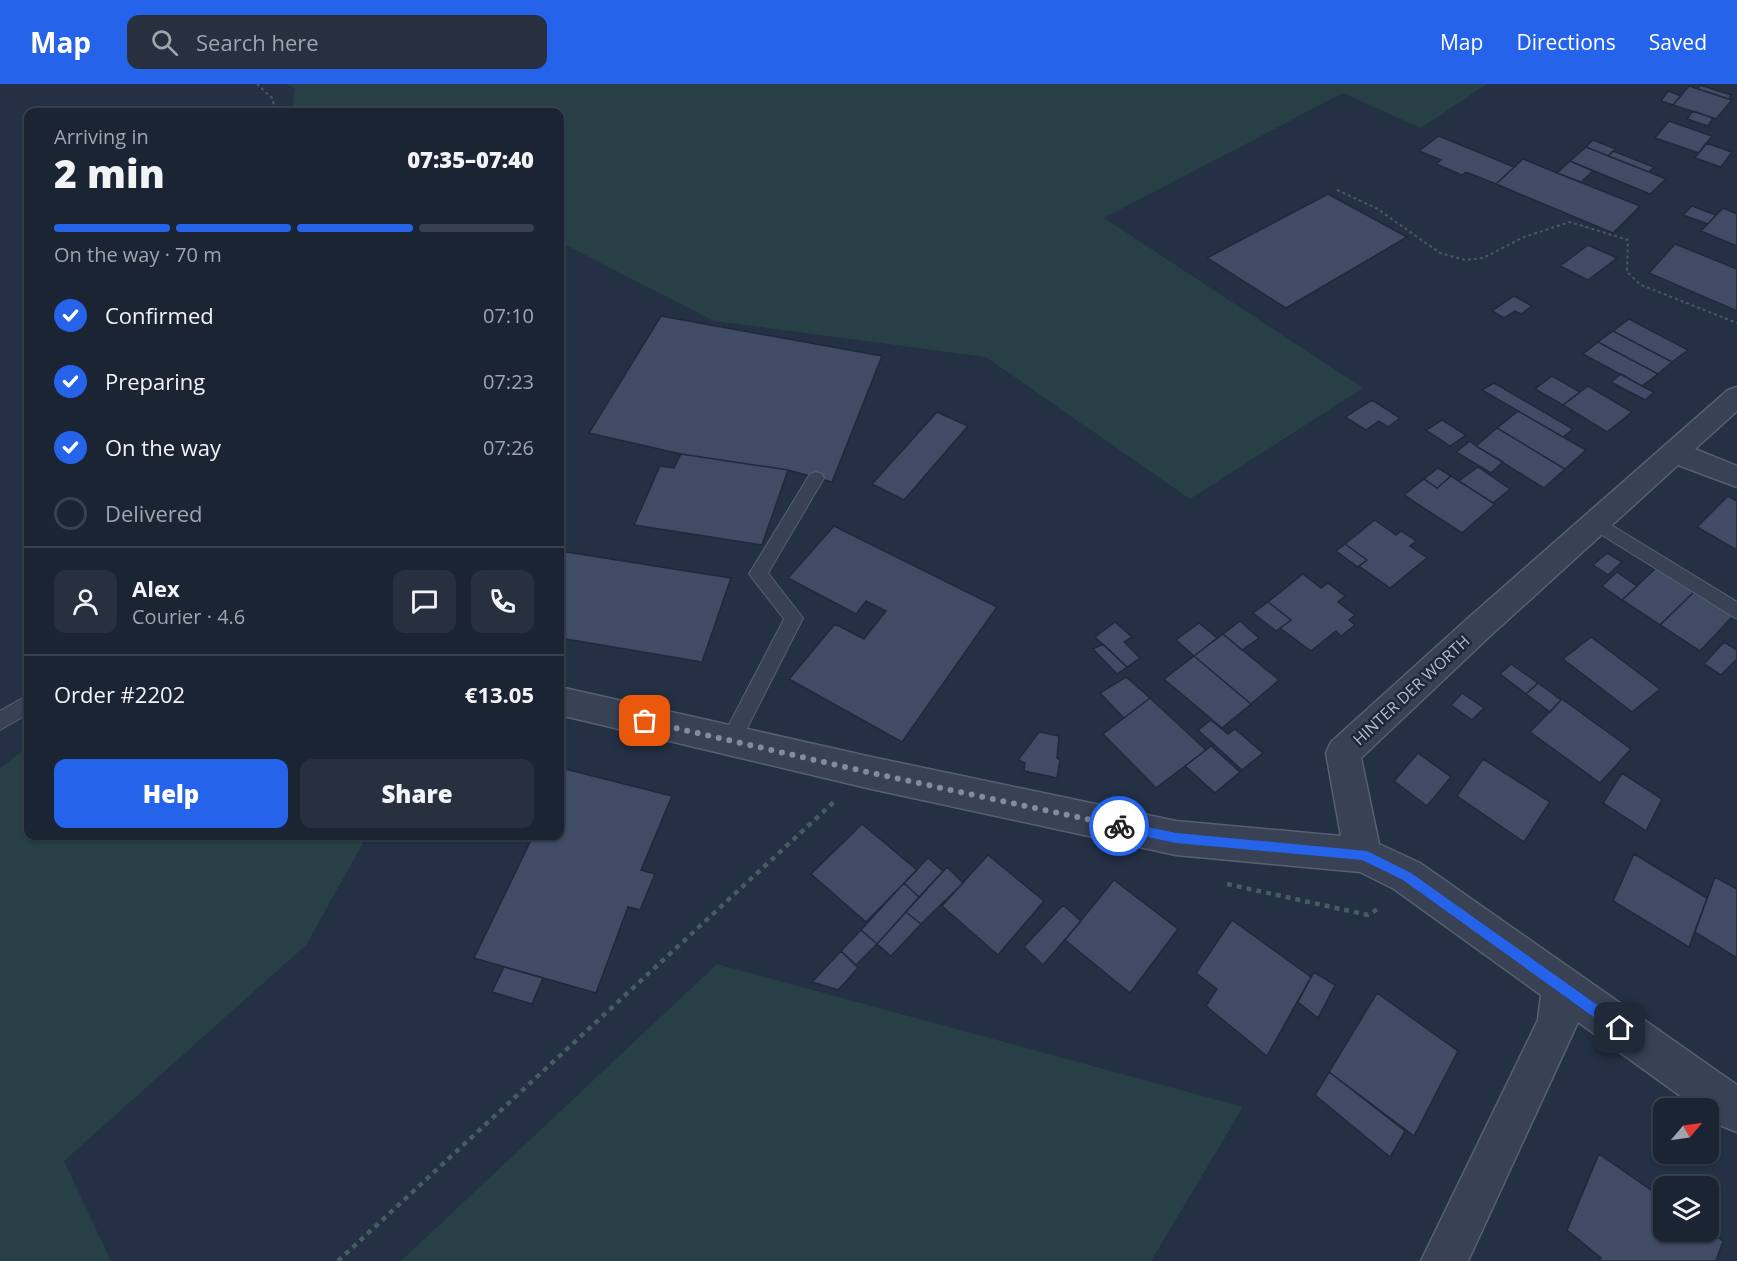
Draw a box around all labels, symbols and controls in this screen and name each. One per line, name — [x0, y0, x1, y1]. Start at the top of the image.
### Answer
search box — [127, 15, 547, 69]
text: Map — [30, 23, 91, 61]
icon: search — [148, 26, 181, 59]
text: Search here — [196, 27, 319, 57]
text: Map — [1440, 28, 1483, 56]
text: Directions — [1516, 28, 1616, 56]
text: Saved — [1649, 28, 1707, 56]
text: Arriving in — [54, 123, 149, 150]
text: 07:35–07:40 — [407, 144, 534, 174]
text: 2 min — [54, 146, 165, 199]
text: On the way · 70 m — [54, 241, 222, 268]
icon: check — [54, 299, 87, 332]
text: Confirmed — [105, 300, 214, 330]
text: 07:10 — [483, 302, 534, 329]
icon: check — [54, 365, 87, 398]
text: Preparing — [105, 366, 205, 396]
text: 07:23 — [483, 368, 534, 395]
icon: check — [54, 431, 87, 464]
text: On the way — [105, 432, 221, 462]
text: 07:26 — [483, 434, 534, 461]
text: Delivered — [105, 498, 203, 528]
button: person — [54, 570, 117, 633]
button: chat — [393, 570, 456, 633]
button: phone — [471, 570, 534, 633]
text: Alex — [132, 573, 180, 603]
text: Courier · 4.6 — [132, 603, 245, 630]
street label: HINTER DER WORTH — [1348, 630, 1474, 750]
text: Order #2202 — [54, 679, 185, 709]
text: €13.05 — [465, 679, 534, 709]
pin — [619, 695, 670, 746]
icon: bag — [628, 704, 661, 737]
button: Help — [54, 759, 288, 828]
button: Share — [300, 759, 534, 828]
courier — [1089, 796, 1149, 856]
icon: bike — [1103, 810, 1136, 843]
pin — [1594, 1002, 1645, 1053]
icon: home — [1603, 1011, 1636, 1044]
north arrow — [1653, 1098, 1719, 1164]
map controls — [1653, 1098, 1719, 1242]
button: layers — [1653, 1176, 1719, 1242]

